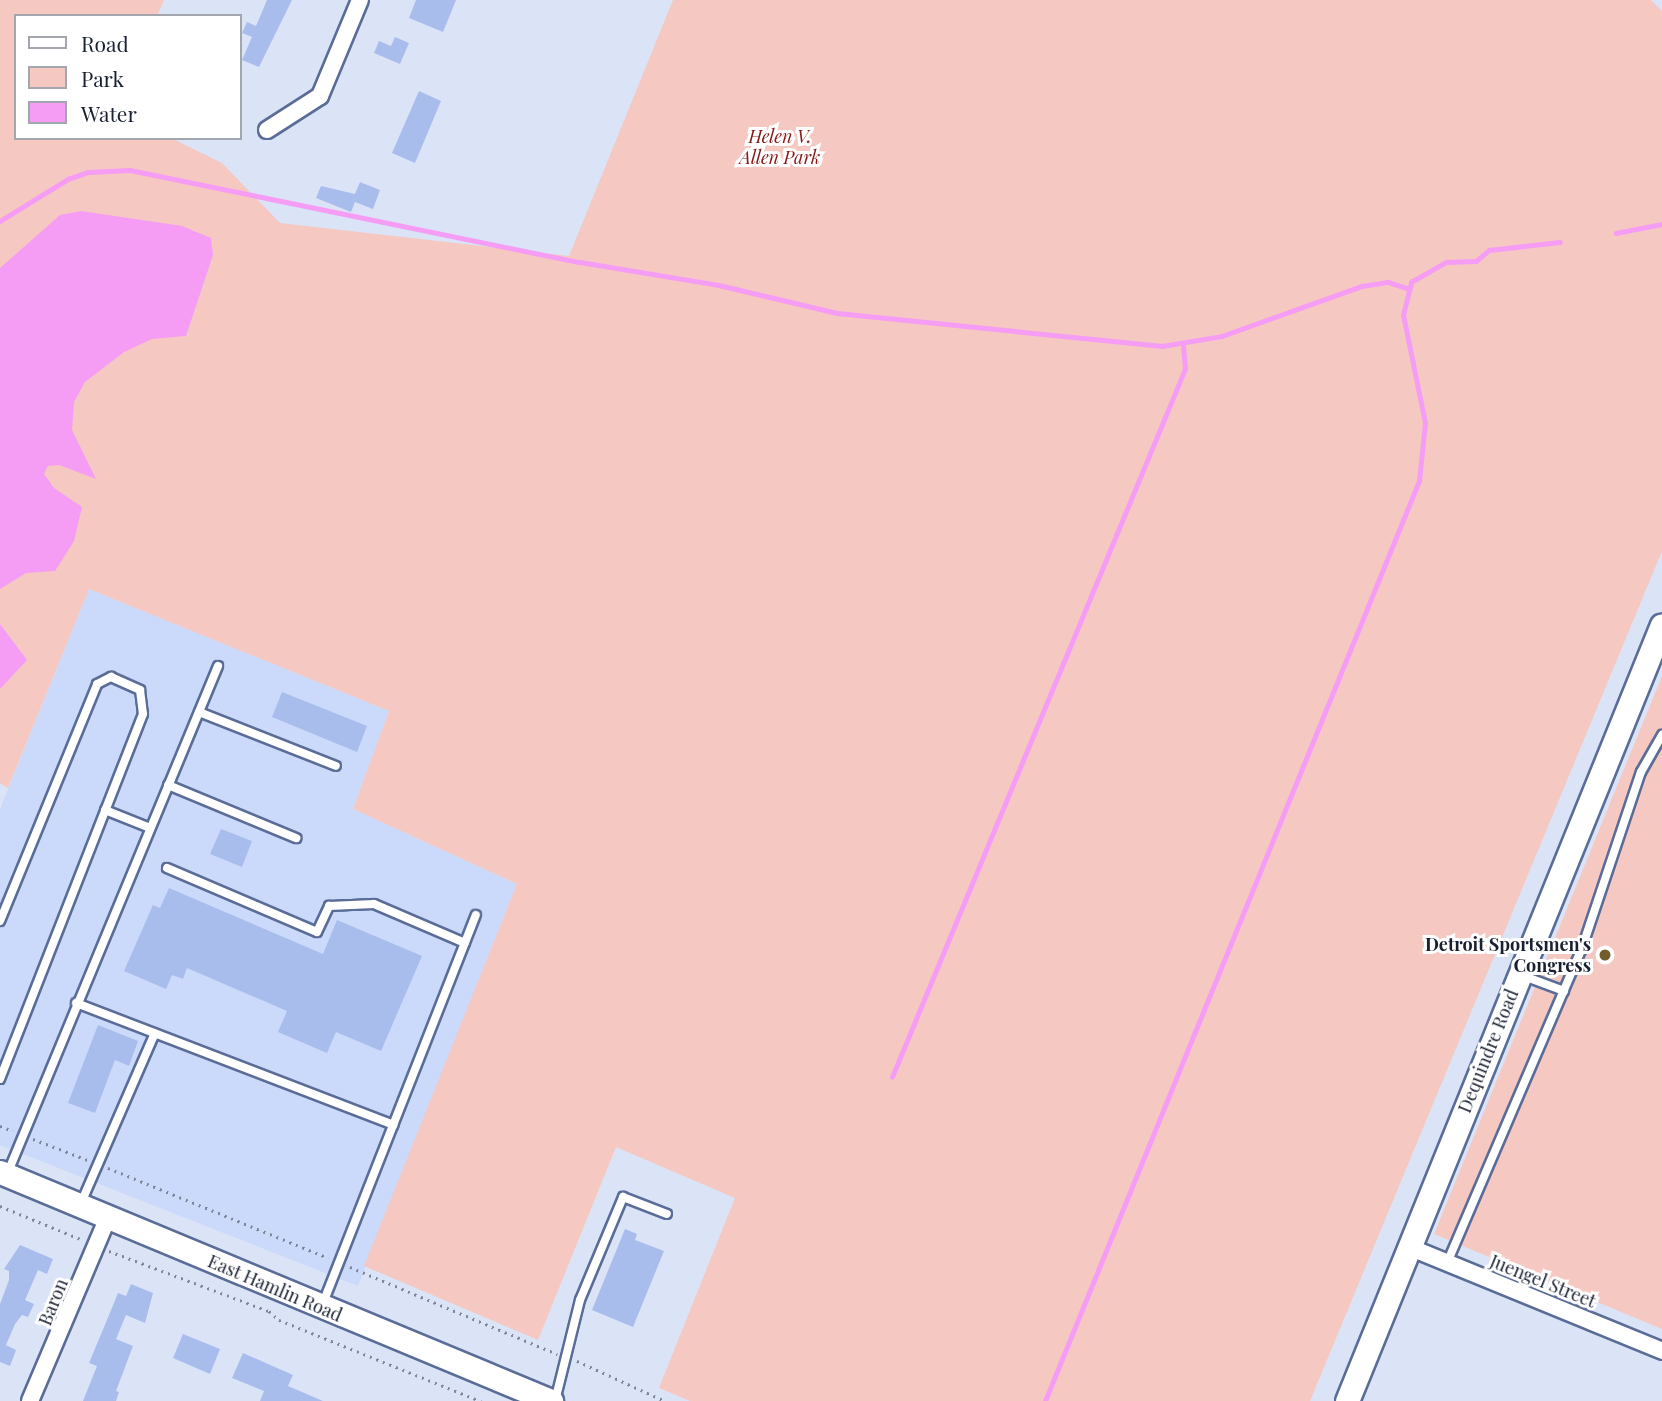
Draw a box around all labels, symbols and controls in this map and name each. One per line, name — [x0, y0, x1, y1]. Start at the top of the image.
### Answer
legend — [14, 14, 242, 140]
text: Road — [81, 29, 129, 57]
text: Park — [81, 64, 124, 92]
text: Water — [81, 99, 137, 127]
park label: Helen V. Allen Park — [740, 126, 820, 168]
place label: Detroit Sportsmen's Congress — [1425, 934, 1591, 976]
marker: Detroit Sportsmen's Congress — [1597, 947, 1613, 963]
street label: Dequindre Road — [1453, 986, 1523, 1116]
street label: East Hamlin Road — [205, 1250, 345, 1326]
street label: Juengel Street — [1487, 1250, 1599, 1312]
street label: Baron — [34, 1275, 72, 1329]

